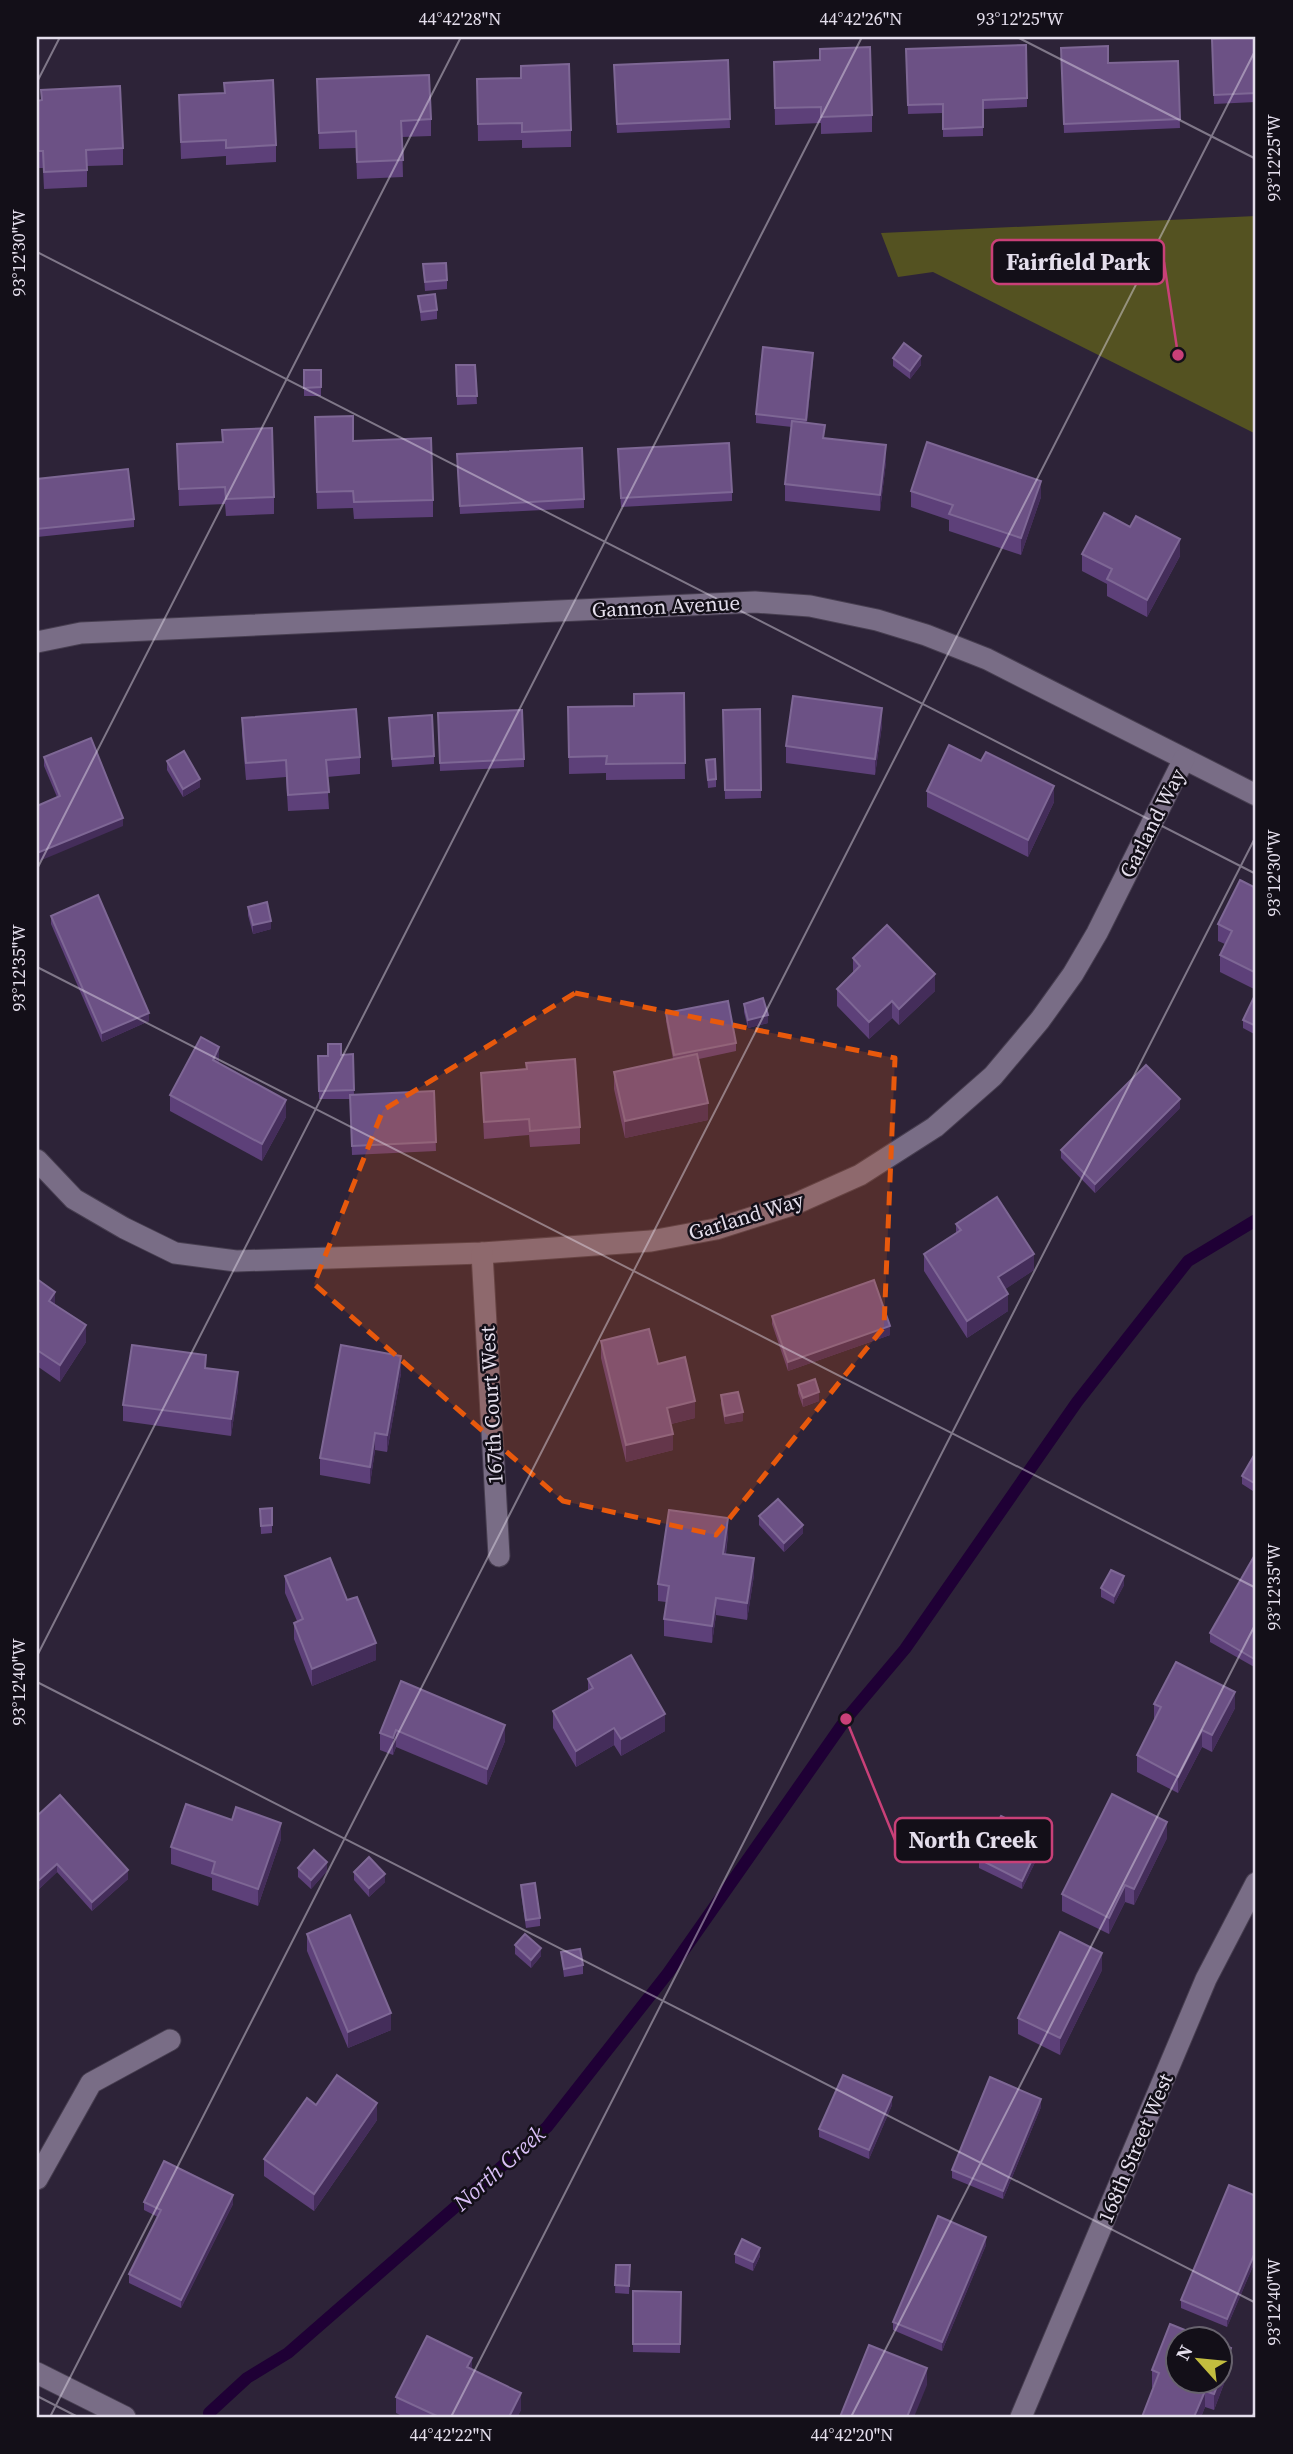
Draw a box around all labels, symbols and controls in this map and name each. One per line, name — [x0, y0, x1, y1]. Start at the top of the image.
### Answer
text: 44°42'28"N — [419, 6, 501, 31]
text: 44°42'26"N — [820, 6, 902, 31]
text: 93°12'25"W — [977, 6, 1064, 31]
text: 93°12'25"W — [1261, 114, 1286, 201]
text: 93°12'30"W — [6, 209, 31, 296]
callout: Fairfield Park — [992, 240, 1164, 284]
text: Fairfield Park — [1006, 246, 1150, 278]
street label: Gannon Avenue — [591, 588, 741, 624]
street label: Garland Way — [1112, 763, 1192, 883]
text: 93°12'30"W — [1261, 829, 1286, 916]
text: 93°12'35"W — [6, 924, 31, 1011]
street label: Garland Way — [685, 1185, 807, 1247]
street label: 167th Court West — [472, 1325, 510, 1485]
text: 93°12'35"W — [1261, 1543, 1286, 1630]
text: 93°12'40"W — [6, 1638, 31, 1725]
callout: North Creek — [895, 1818, 1052, 1862]
text: North Creek — [909, 1824, 1038, 1856]
street label: 168th Street West — [1090, 2069, 1180, 2227]
water label: North Creek — [445, 2118, 552, 2219]
text: 93°12'40"W — [1261, 2258, 1286, 2345]
north arrow — [1164, 2324, 1234, 2394]
text: N — [1169, 2340, 1199, 2364]
text: 44°42'22"N — [410, 2422, 492, 2447]
text: 44°42'20"N — [811, 2422, 893, 2447]

